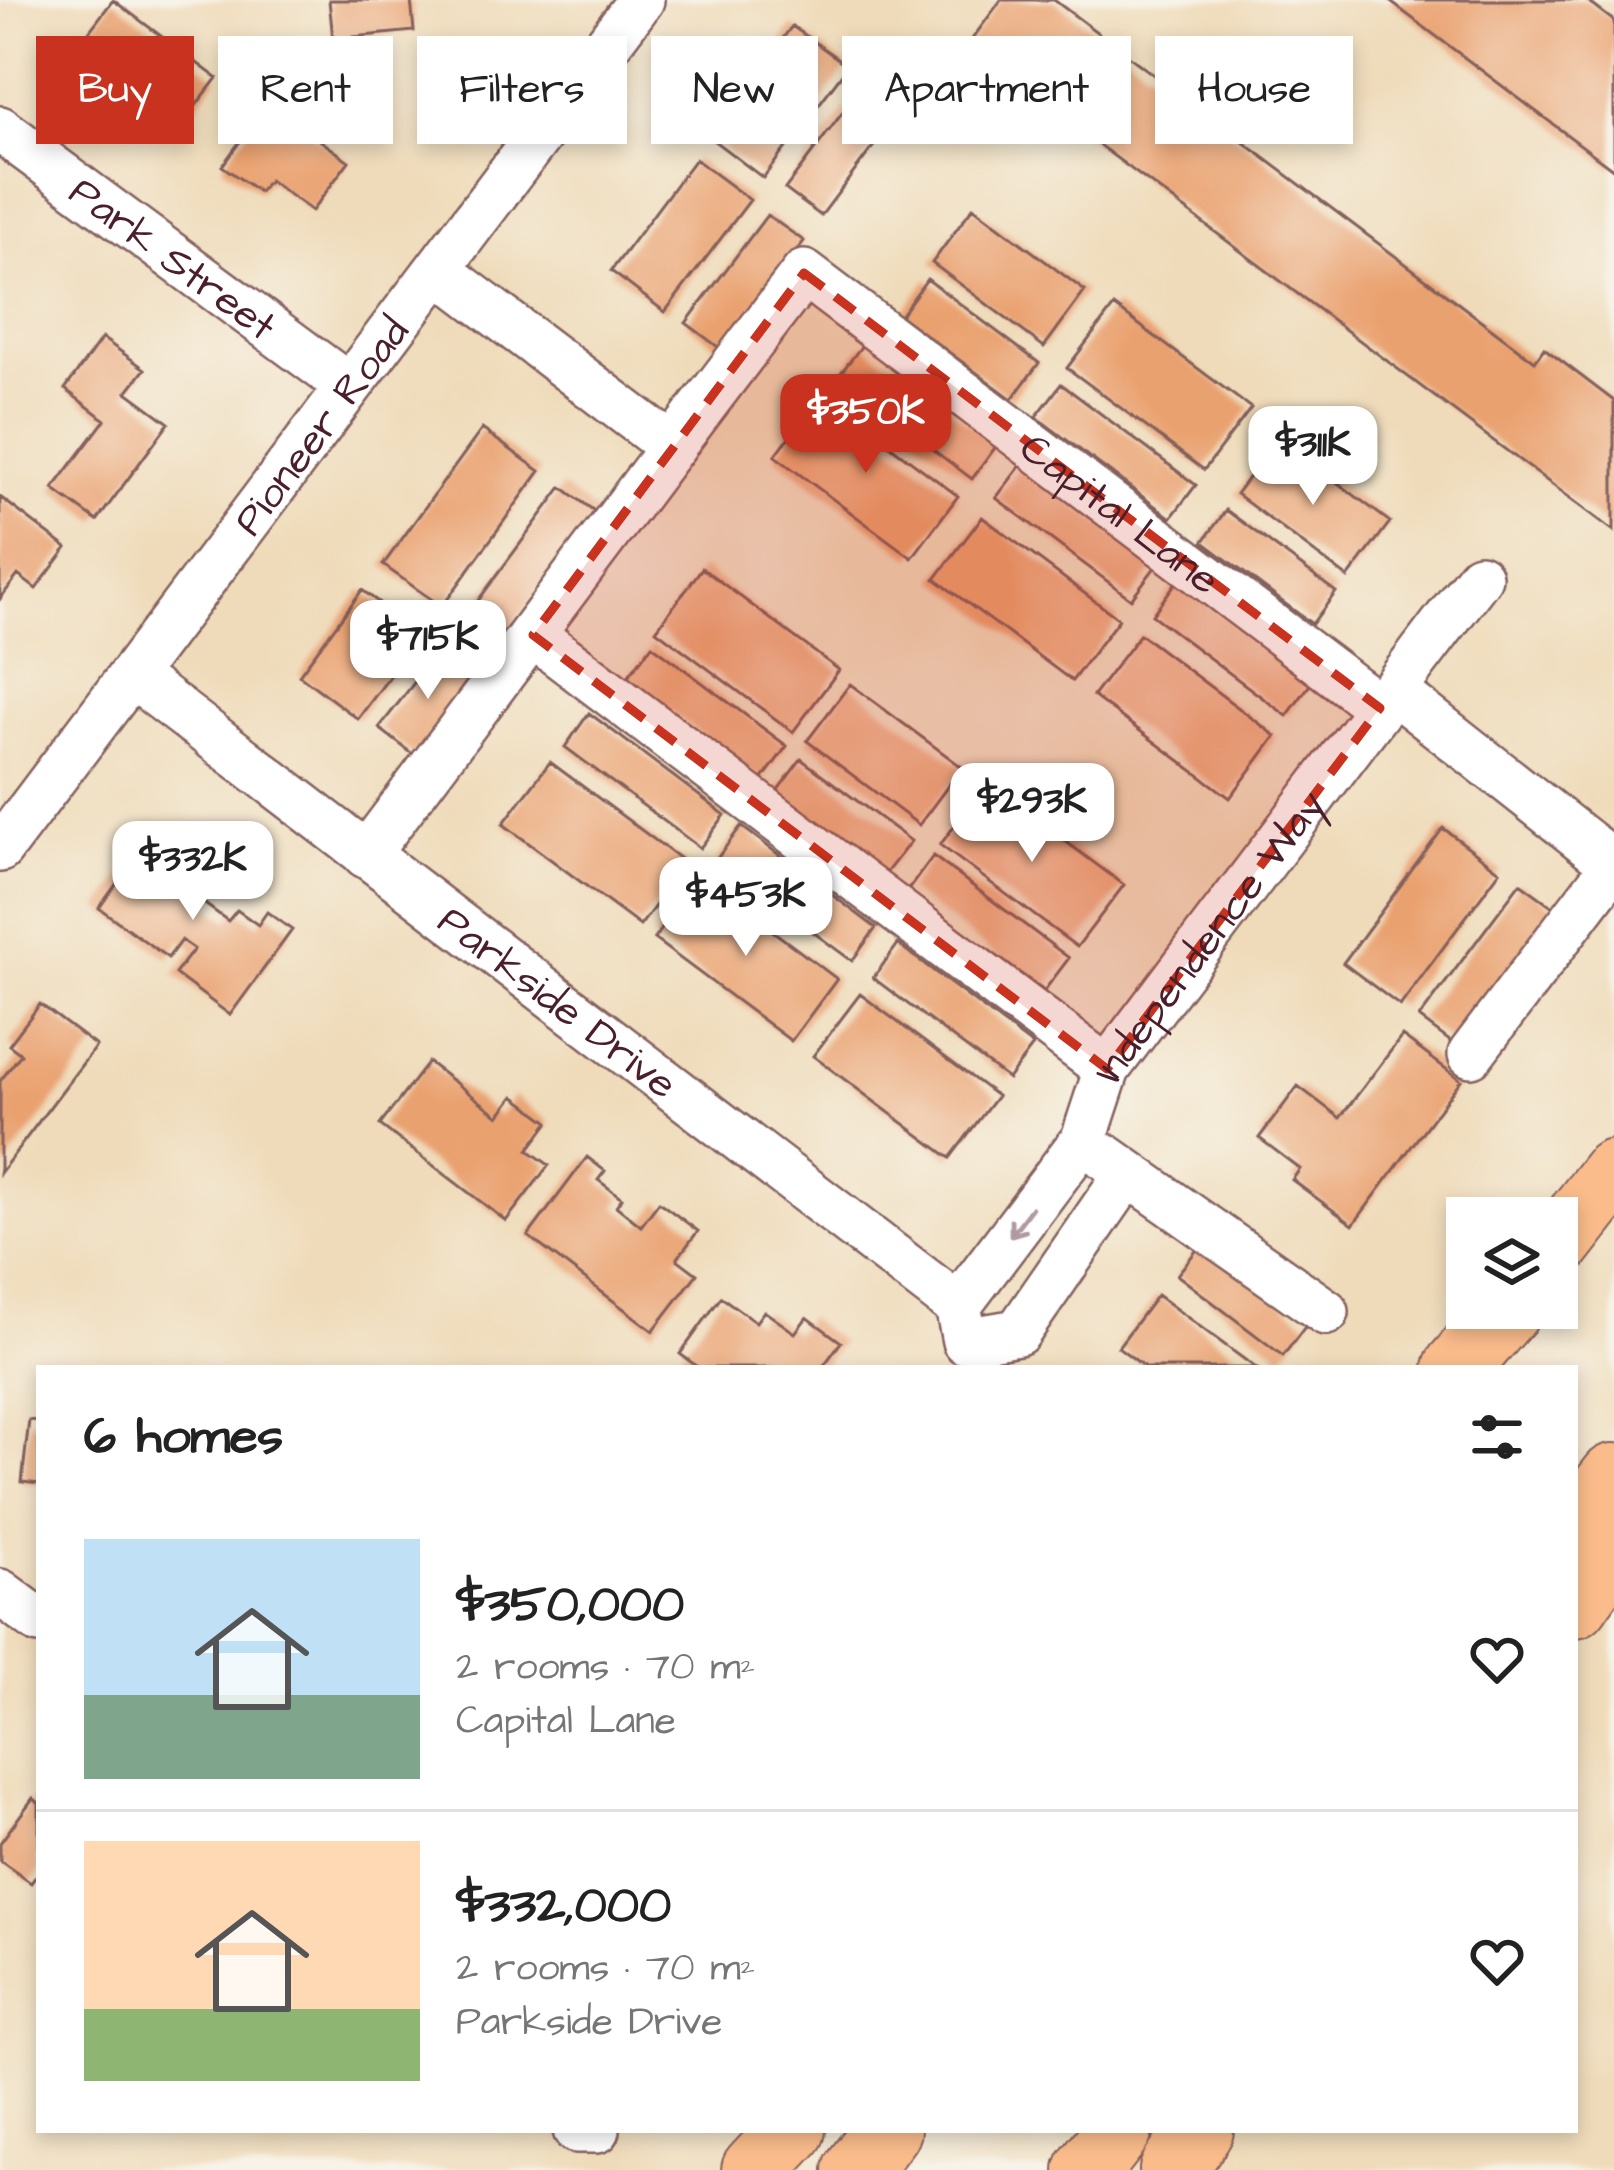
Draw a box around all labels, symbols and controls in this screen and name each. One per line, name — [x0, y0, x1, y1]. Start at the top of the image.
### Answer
chip: Buy — [36, 36, 194, 144]
chip: Rent — [218, 36, 393, 144]
chip: Filters — [417, 36, 627, 144]
chip: New — [651, 36, 818, 144]
chip: Apartment — [842, 36, 1131, 144]
chip: House — [1155, 36, 1353, 144]
street label: Park Street — [57, 164, 287, 355]
street label: Pioneer Road — [221, 306, 424, 548]
pin: $350K — [782, 374, 950, 476]
text: $350K — [807, 386, 925, 440]
pin: $311K — [1229, 406, 1397, 508]
text: $311K — [1275, 418, 1351, 472]
street label: Capital Lane — [1007, 420, 1231, 609]
pin: $715K — [344, 600, 512, 702]
text: $715K — [377, 612, 479, 666]
pin: $293K — [948, 763, 1116, 865]
text: $293K — [977, 775, 1087, 829]
street label: Independence Way — [1079, 779, 1341, 1091]
pin: $332K — [109, 821, 277, 923]
text: $332K — [139, 833, 247, 887]
pin: $453K — [662, 857, 830, 959]
text: $453K — [686, 869, 806, 923]
street label: Parkside Drive — [425, 893, 689, 1114]
map controls — [1446, 1197, 1578, 1329]
button: layers — [1446, 1197, 1578, 1329]
one-way arrow — [1008, 1206, 1034, 1238]
text: 6 homes — [84, 1402, 283, 1473]
icon: filters — [1464, 1404, 1530, 1470]
text: $350,000 — [456, 1570, 684, 1641]
icon: home — [180, 1587, 324, 1731]
icon: heart — [1464, 1626, 1530, 1692]
text: 2 rooms · 70 m² — [456, 1641, 755, 1695]
text: Capital Lane — [456, 1695, 676, 1749]
text: $332,000 — [456, 1871, 671, 1942]
icon: home — [180, 1889, 324, 2033]
icon: heart — [1464, 1928, 1530, 1994]
text: 2 rooms · 70 m² — [456, 1942, 755, 1996]
text: Parkside Drive — [456, 1996, 722, 2050]

